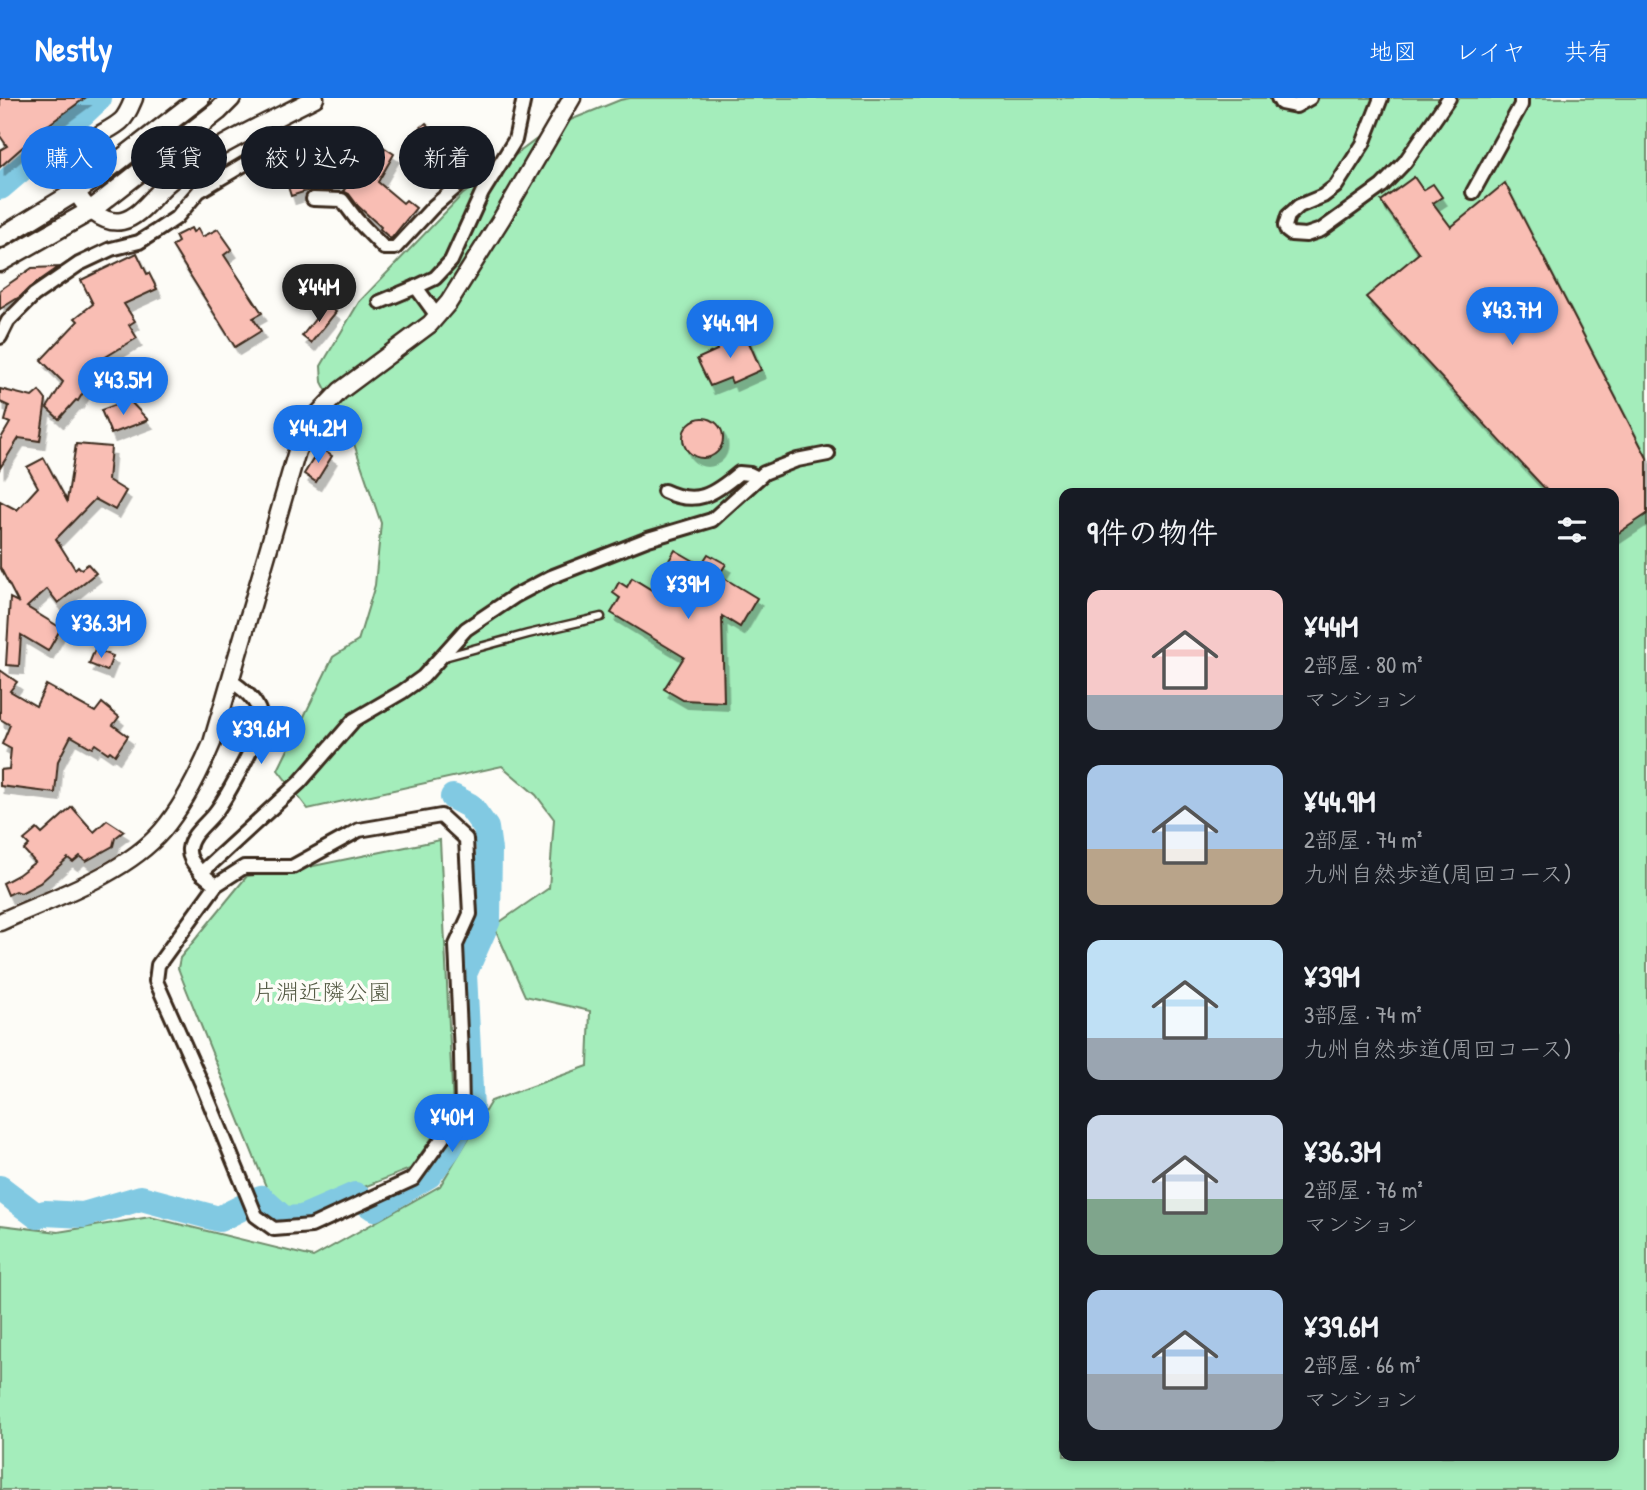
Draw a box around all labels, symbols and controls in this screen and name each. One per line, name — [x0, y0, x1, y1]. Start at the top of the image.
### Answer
text: Nestly — [35, 27, 112, 71]
text: 地図 — [1369, 35, 1417, 67]
text: レイヤ — [1455, 35, 1526, 67]
text: 共有 — [1564, 35, 1612, 67]
chip: 購入 — [21, 126, 117, 189]
chip: 賃貸 — [131, 126, 227, 189]
chip: 絞り込み — [241, 126, 385, 189]
chip: 新着 — [399, 126, 495, 189]
pin: ¥44M — [278, 264, 360, 324]
text: ¥44M — [298, 271, 340, 302]
pin: ¥43.7M — [1455, 288, 1569, 347]
text: ¥43.7M — [1482, 294, 1542, 325]
pin: ¥44.9M — [673, 300, 787, 360]
text: ¥44.9M — [703, 307, 757, 338]
pin: ¥43.5M — [66, 358, 180, 417]
text: ¥43.5M — [94, 364, 152, 395]
pin: ¥44.2M — [261, 406, 375, 465]
text: ¥44.2M — [289, 412, 347, 443]
icon: filters — [1553, 511, 1591, 549]
text: 9件の物件 — [1087, 512, 1218, 552]
pin: ¥39M — [647, 561, 729, 621]
text: ¥39M — [666, 568, 710, 599]
pin: ¥36.3M — [44, 601, 158, 660]
text: ¥44M — [1304, 606, 1358, 646]
text: ¥36.3M — [71, 607, 131, 638]
icon: home — [1143, 618, 1227, 702]
text: 2部屋 · 80 m² — [1304, 649, 1422, 680]
text: マンション — [1304, 683, 1418, 714]
pin: ¥39.6M — [204, 706, 318, 766]
text: ¥39.6M — [232, 713, 290, 744]
text: ¥44.9M — [1304, 781, 1376, 821]
icon: home — [1143, 793, 1227, 877]
text: 2部屋 · 74 m² — [1304, 824, 1422, 855]
text: 九州自然歩道(周回コース) — [1304, 858, 1572, 889]
text: ¥39M — [1304, 956, 1360, 996]
icon: home — [1143, 968, 1227, 1052]
park label: 片淵近隣公園 — [253, 976, 391, 1007]
text: 3部屋 · 74 m² — [1304, 999, 1422, 1030]
text: 九州自然歩道(周回コース) — [1304, 1033, 1572, 1064]
pin: ¥40M — [411, 1094, 493, 1154]
text: ¥40M — [430, 1101, 474, 1132]
text: ¥36.3M — [1304, 1131, 1381, 1171]
icon: home — [1143, 1143, 1227, 1227]
text: 2部屋 · 76 m² — [1304, 1174, 1423, 1205]
text: マンション — [1304, 1208, 1418, 1239]
text: ¥39.6M — [1304, 1306, 1379, 1346]
icon: home — [1143, 1318, 1227, 1402]
text: 2部屋 · 66 m² — [1304, 1349, 1421, 1380]
text: マンション — [1304, 1383, 1418, 1414]

